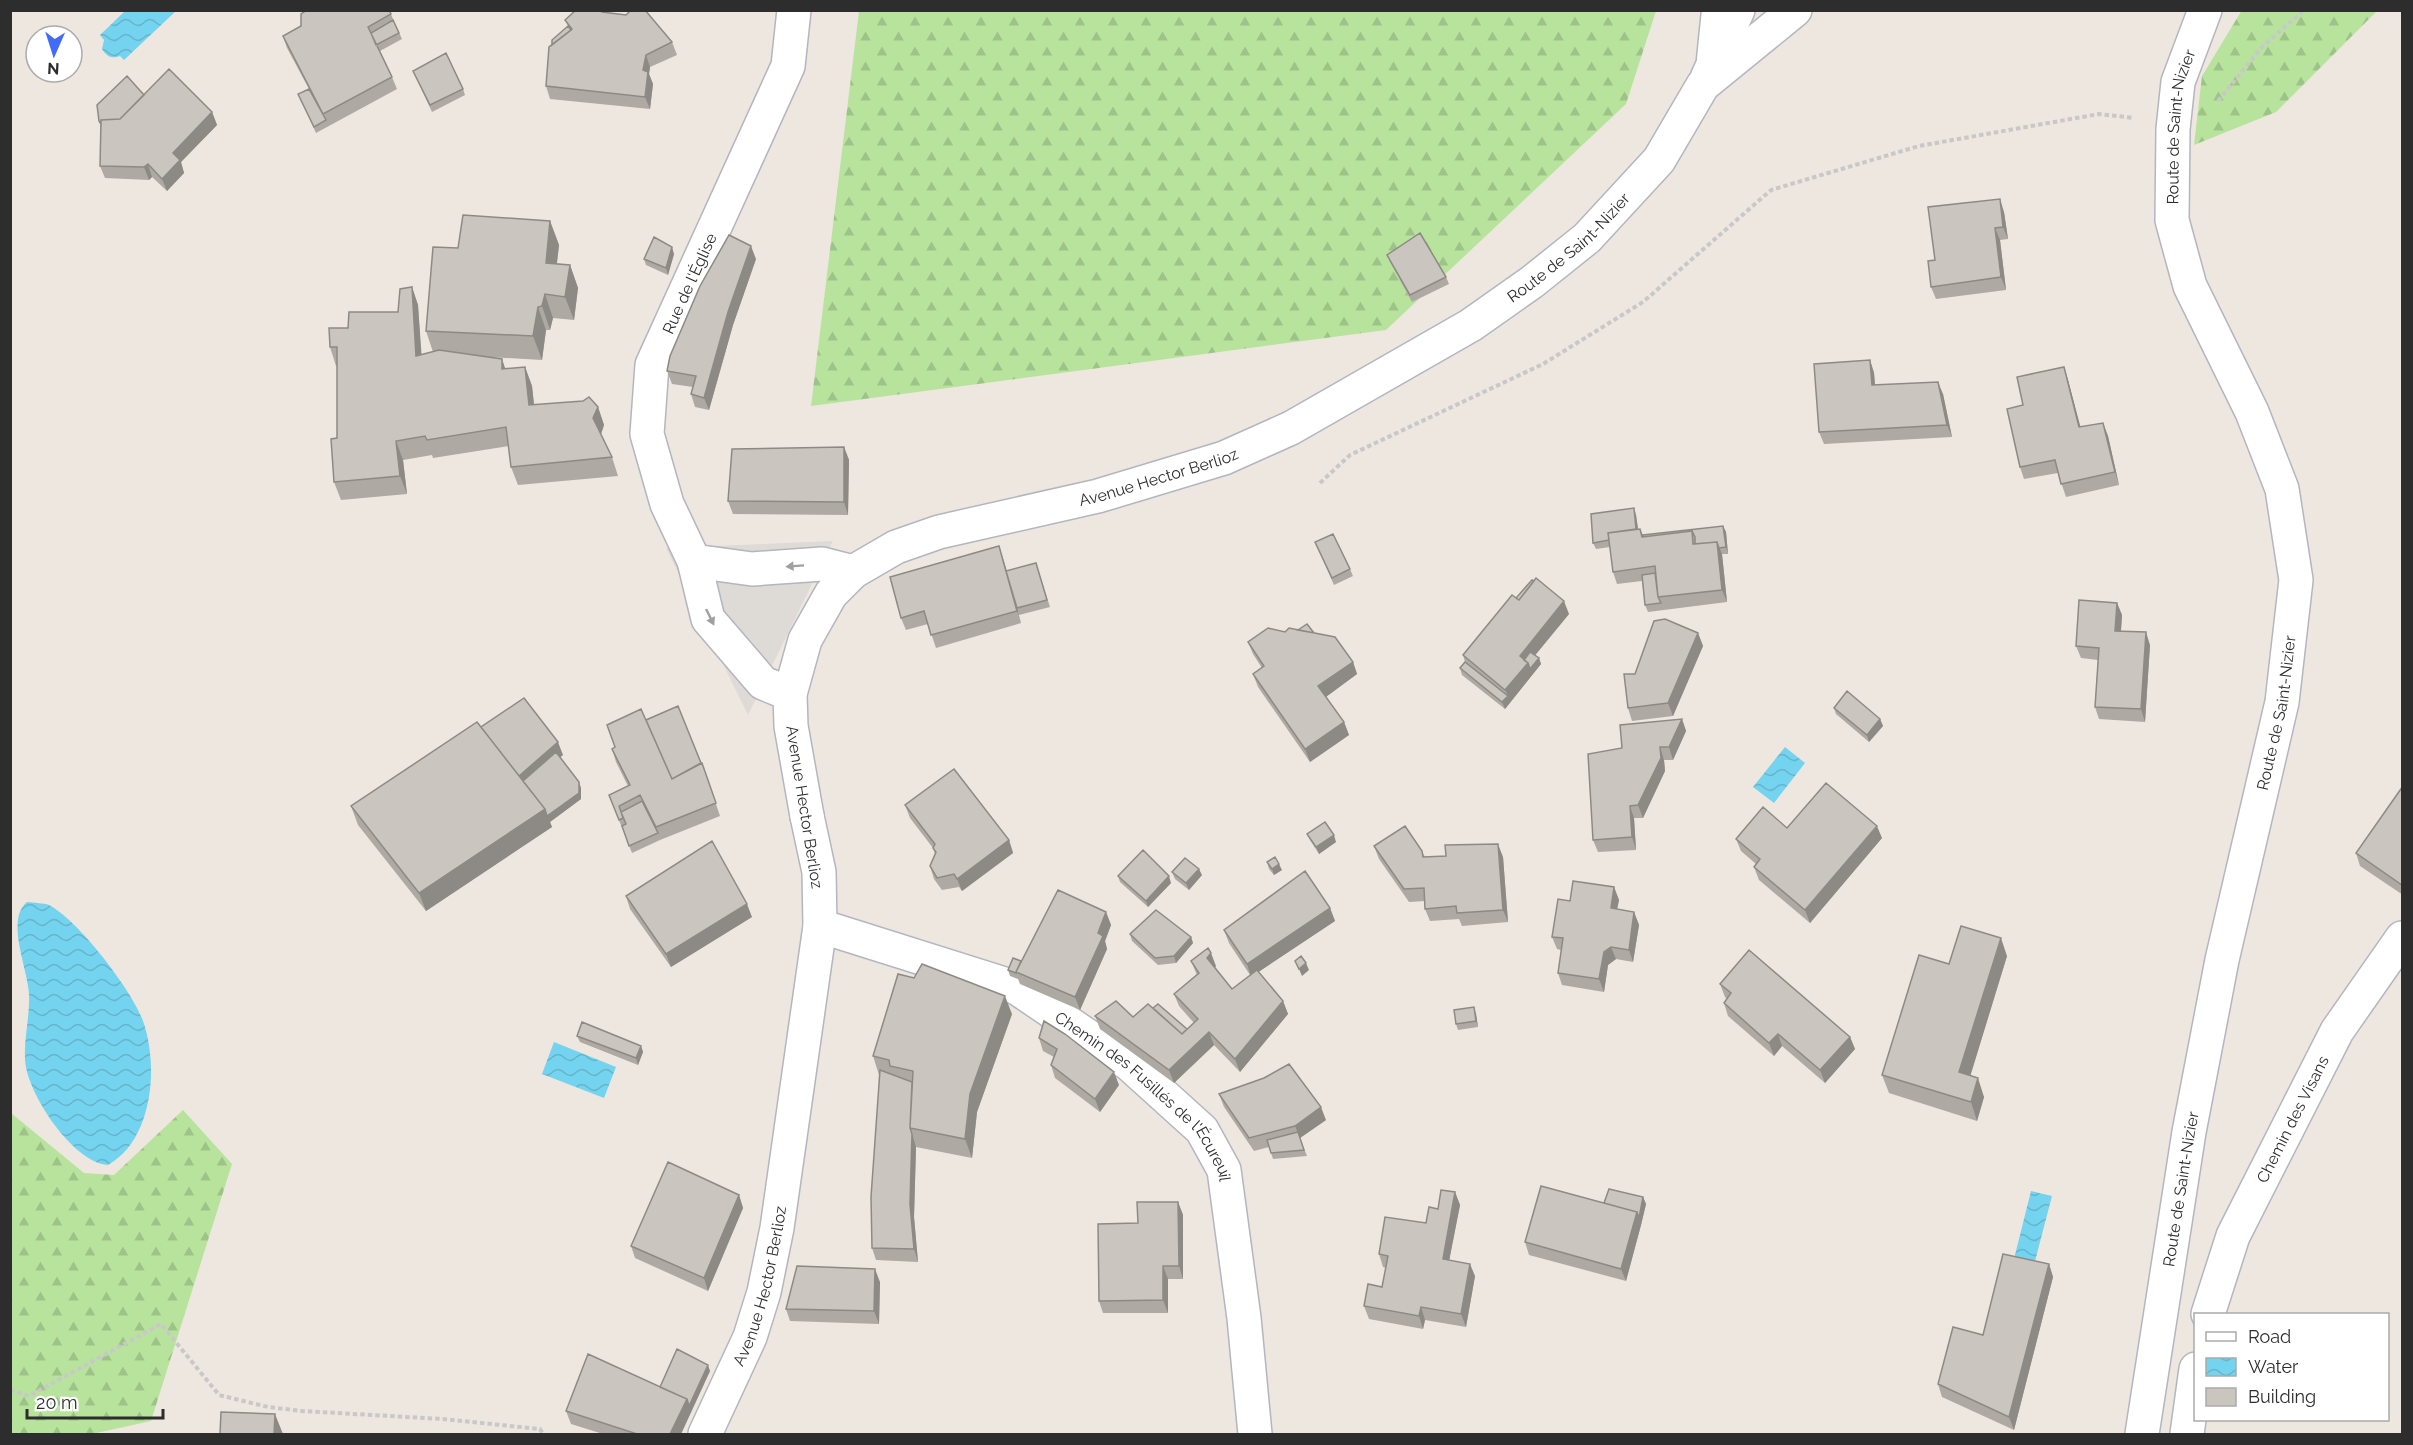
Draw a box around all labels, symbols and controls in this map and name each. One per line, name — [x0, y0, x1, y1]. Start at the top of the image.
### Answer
north arrow — [24, 24, 84, 84]
street label: Route de Saint-Nizier — [2163, 46, 2200, 205]
text: N — [47, 59, 60, 78]
street label: Route de Saint-Nizier — [1504, 189, 1634, 306]
street label: Rue de l'Église — [659, 230, 721, 337]
street label: Avenue Hector Berlioz — [1077, 444, 1241, 510]
one-way arrow — [786, 561, 805, 571]
one-way arrow — [704, 608, 714, 626]
street label: Route de Saint-Nizier — [2253, 634, 2300, 792]
street label: Avenue Hector Berlioz — [782, 724, 827, 890]
street label: Chemin des Fusillés de l'Écureuil — [1051, 1008, 1235, 1183]
street label: Chemin des Visans — [2253, 1052, 2333, 1186]
street label: Route de Saint-Nizier — [2159, 1109, 2203, 1268]
street label: Avenue Hector Berlioz — [729, 1205, 790, 1369]
legend — [2194, 1313, 2389, 1421]
text: Road — [2248, 1326, 2291, 1347]
text: Water — [2248, 1356, 2299, 1377]
scale bar — [27, 1382, 164, 1420]
text: Building — [2248, 1386, 2316, 1407]
text: 20 m — [36, 1392, 78, 1413]

